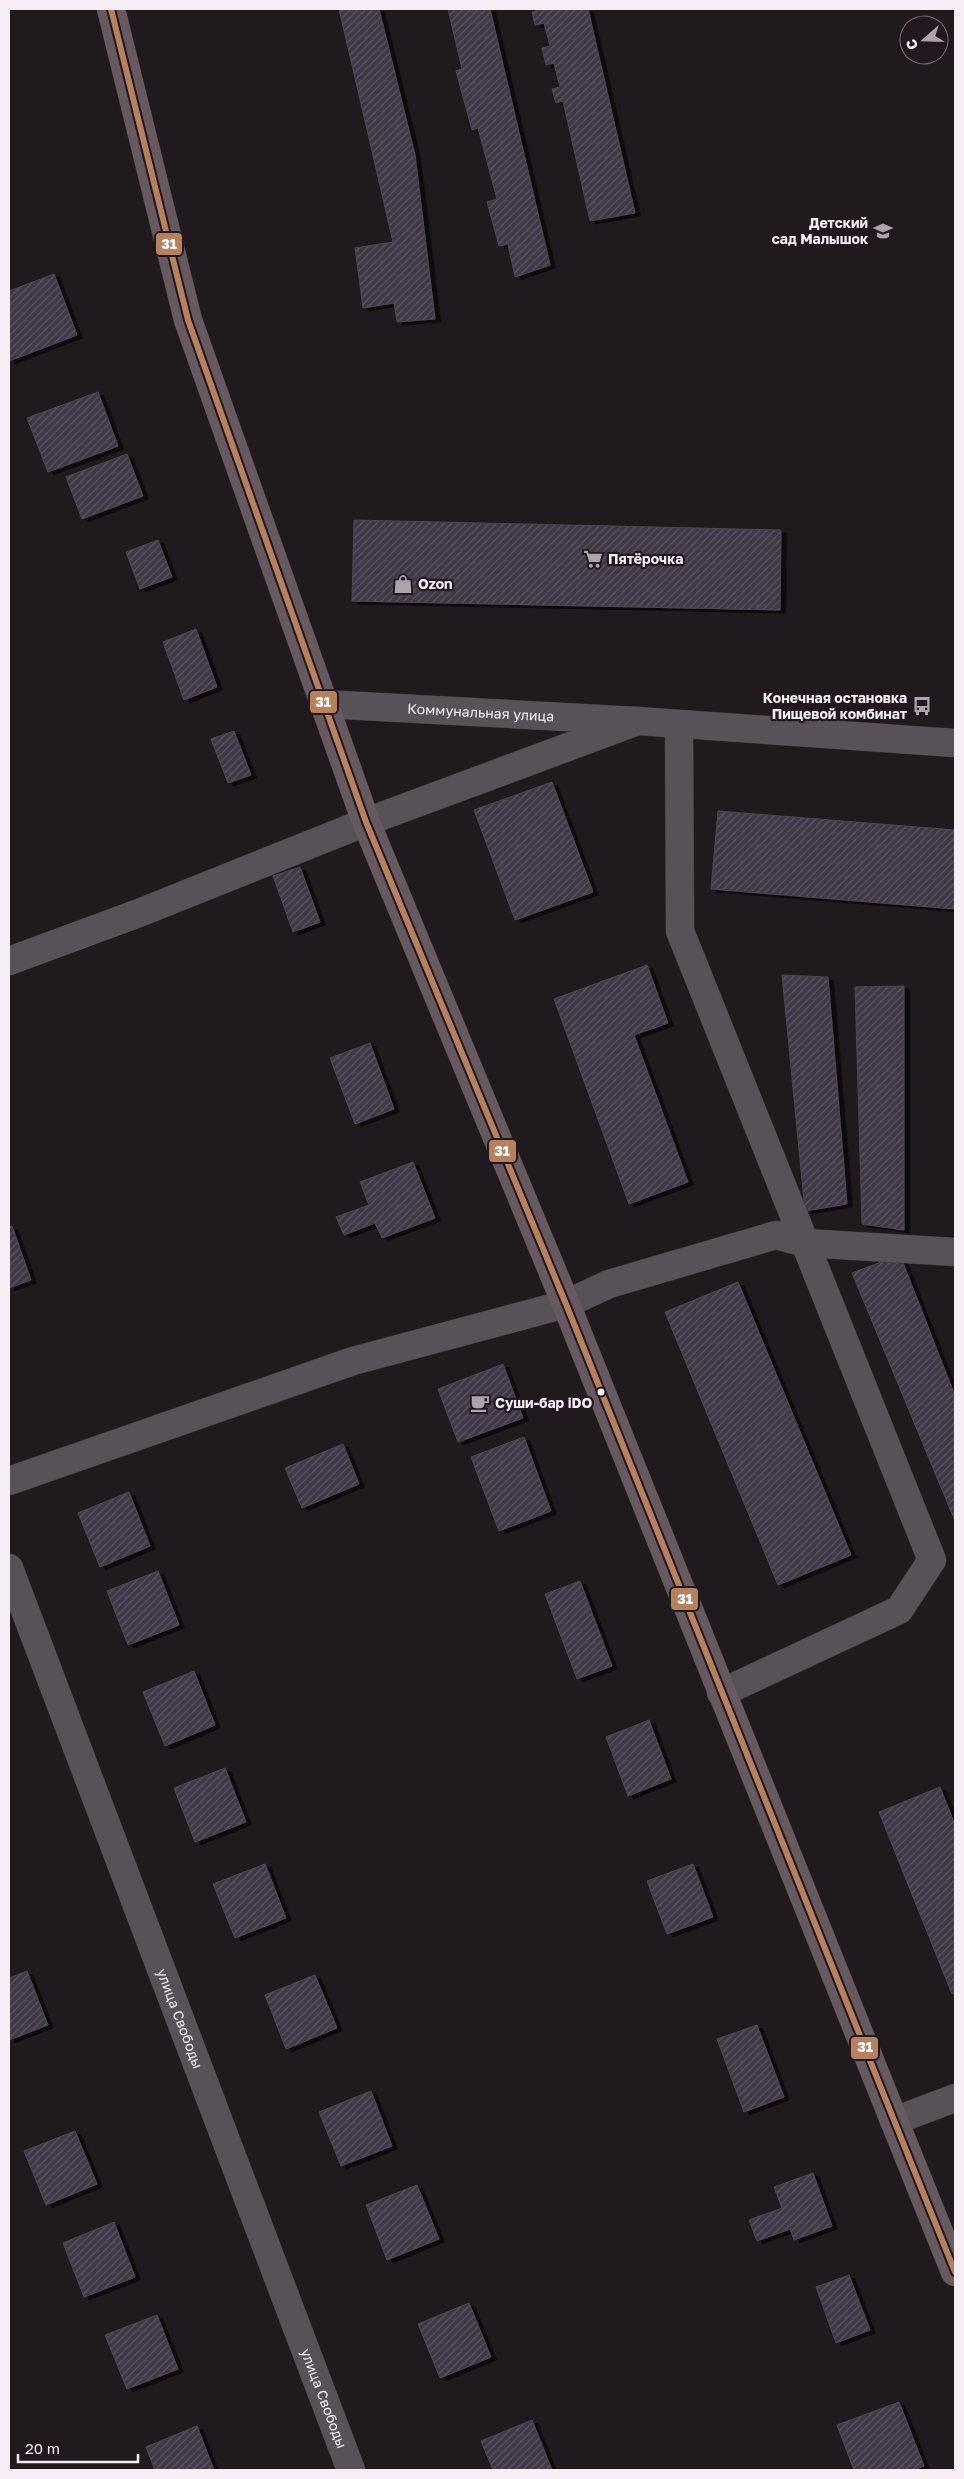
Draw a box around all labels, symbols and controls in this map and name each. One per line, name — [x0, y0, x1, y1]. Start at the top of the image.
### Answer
north arrow — [899, 15, 949, 65]
text: С — [902, 37, 921, 52]
place label: Детский сад Малышок — [772, 214, 868, 247]
school or university icon: Детский сад Малышок — [872, 220, 894, 242]
line badge: 31 — [155, 232, 183, 256]
text: 31 — [161, 235, 177, 252]
supermarket icon: Пятёрочка — [582, 548, 604, 570]
place label: Пятёрочка — [608, 550, 683, 567]
shop icon: Ozon — [392, 573, 414, 595]
place label: Ozon — [418, 575, 453, 592]
place label: Конечная остановка Пищевой комбинат — [763, 689, 907, 722]
line badge: 31 — [309, 690, 338, 714]
text: 31 — [315, 693, 331, 710]
bus stop icon: Конечная остановка Пищевой комбинат — [911, 695, 933, 717]
street label: Коммунальная улица — [407, 700, 555, 724]
line badge: 31 — [488, 1139, 517, 1163]
text: 31 — [494, 1142, 510, 1159]
unlabelled marker — [596, 1387, 606, 1397]
cafe icon: Суши-бар iDO — [469, 1392, 491, 1414]
place label: Суши-бар iDO — [495, 1394, 593, 1411]
line badge: 31 — [670, 1587, 699, 1611]
text: 31 — [677, 1590, 693, 1607]
street label: улица Свободы — [154, 1966, 207, 2071]
line badge: 31 — [850, 2036, 879, 2060]
text: 31 — [857, 2038, 873, 2055]
street label: улица Свободы — [298, 2346, 351, 2451]
scale bar — [18, 2432, 138, 2464]
text: 20 m — [25, 2439, 60, 2457]

